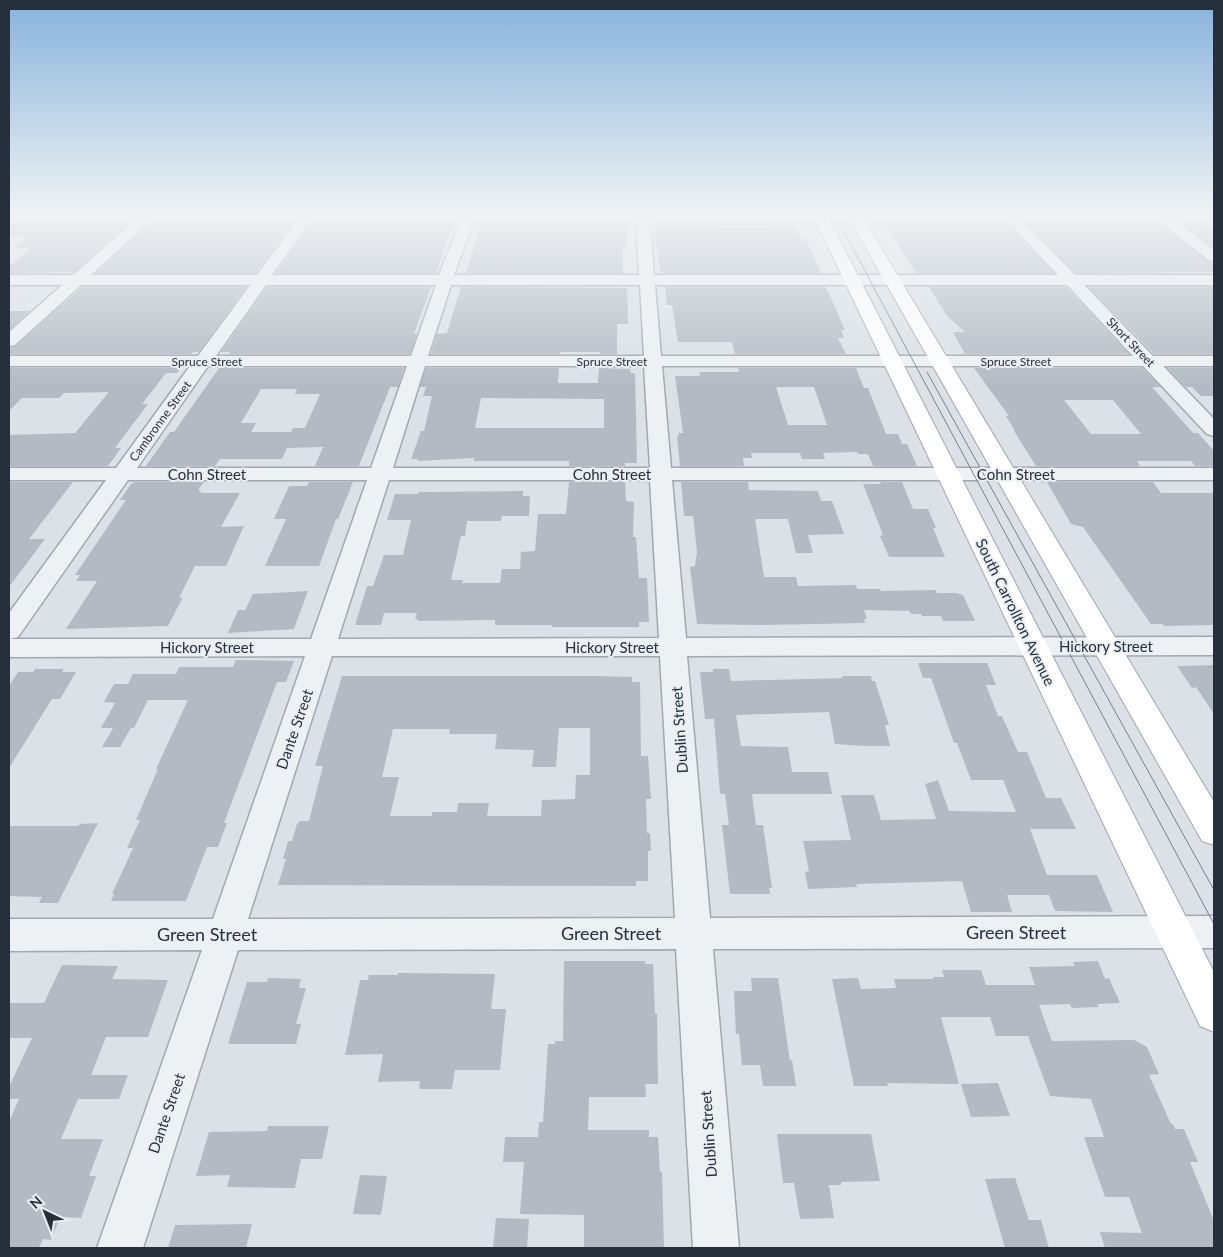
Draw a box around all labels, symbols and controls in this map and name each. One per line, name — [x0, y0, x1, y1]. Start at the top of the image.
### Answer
street label: Short Street — [1104, 314, 1159, 370]
street label: Spruce Street — [172, 354, 243, 369]
street label: Spruce Street — [577, 354, 648, 369]
street label: Spruce Street — [981, 354, 1052, 369]
street label: Cambronne Street — [126, 377, 195, 464]
street label: Cohn Street — [168, 465, 247, 483]
street label: Cohn Street — [573, 465, 652, 483]
street label: Cohn Street — [977, 465, 1056, 483]
street label: South Carrollton Avenue — [973, 536, 1060, 689]
street label: Hickory Street — [1059, 637, 1154, 655]
street label: Hickory Street — [160, 638, 255, 656]
street label: Hickory Street — [565, 638, 660, 656]
street label: Dublin Street — [667, 685, 691, 774]
street label: Dante Street — [272, 686, 316, 771]
street label: Green Street — [966, 921, 1067, 943]
street label: Green Street — [561, 922, 662, 944]
street label: Green Street — [157, 923, 258, 945]
street label: Dante Street — [144, 1070, 188, 1155]
street label: Dublin Street — [696, 1089, 720, 1178]
north arrow — [20, 1187, 70, 1237]
text: N — [26, 1192, 46, 1212]

